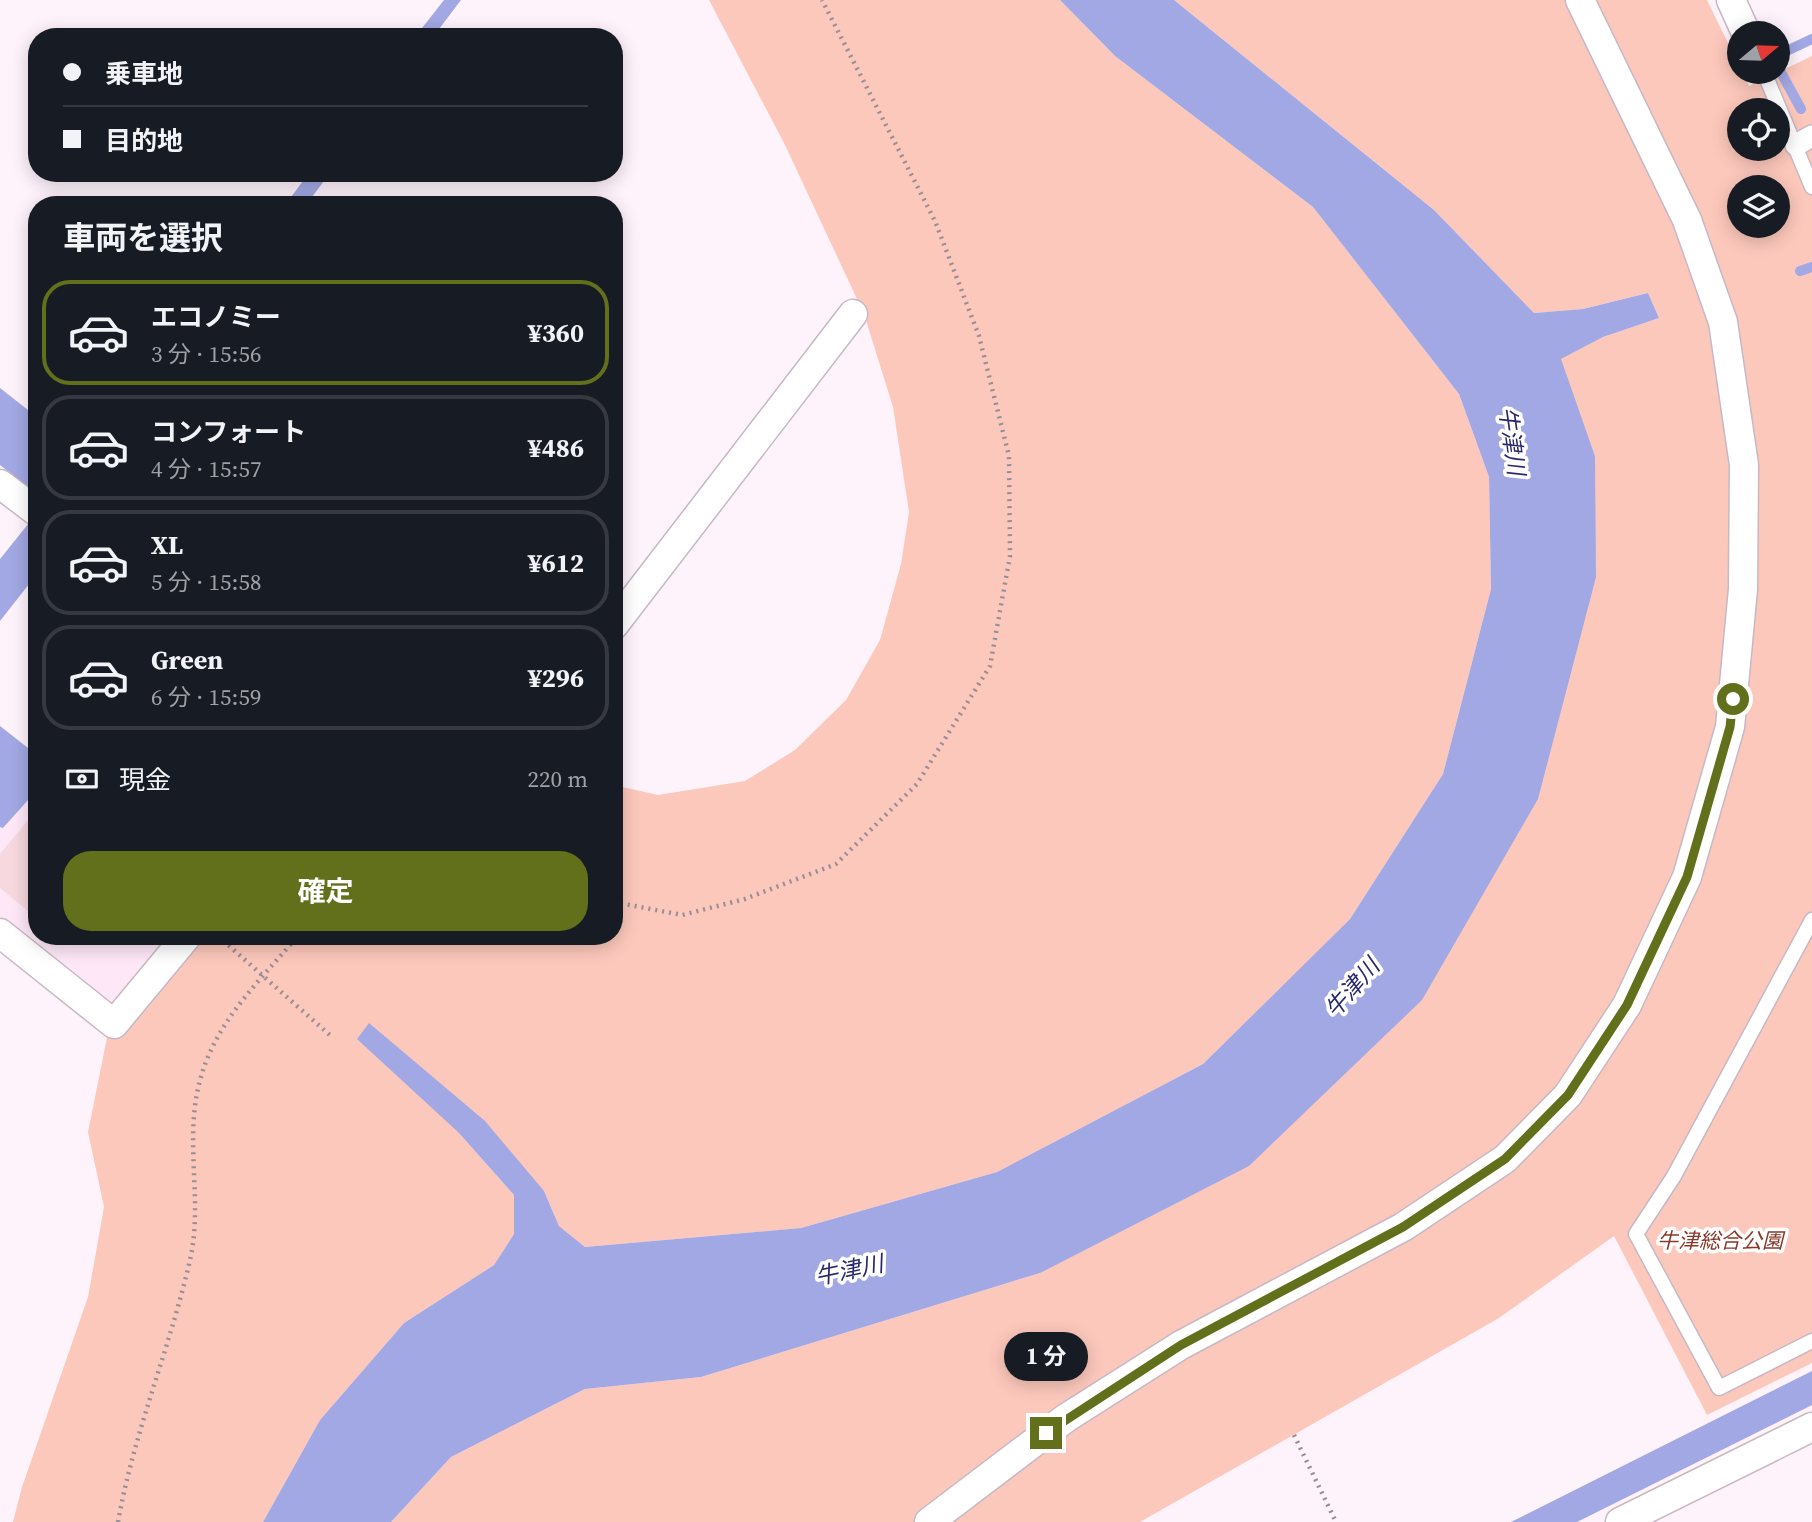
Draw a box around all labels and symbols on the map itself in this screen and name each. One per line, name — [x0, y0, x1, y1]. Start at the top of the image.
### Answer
north arrow — [1727, 21, 1790, 84]
water label: 牛津川 — [1491, 405, 1533, 480]
route start — [1717, 683, 1749, 715]
water label: 牛津川 — [1317, 949, 1389, 1025]
park label: 牛津総合公園 — [1657, 1226, 1786, 1255]
water label: 牛津川 — [812, 1247, 889, 1293]
callout: 1 分 — [1004, 1332, 1088, 1380]
route end — [1030, 1417, 1062, 1449]

